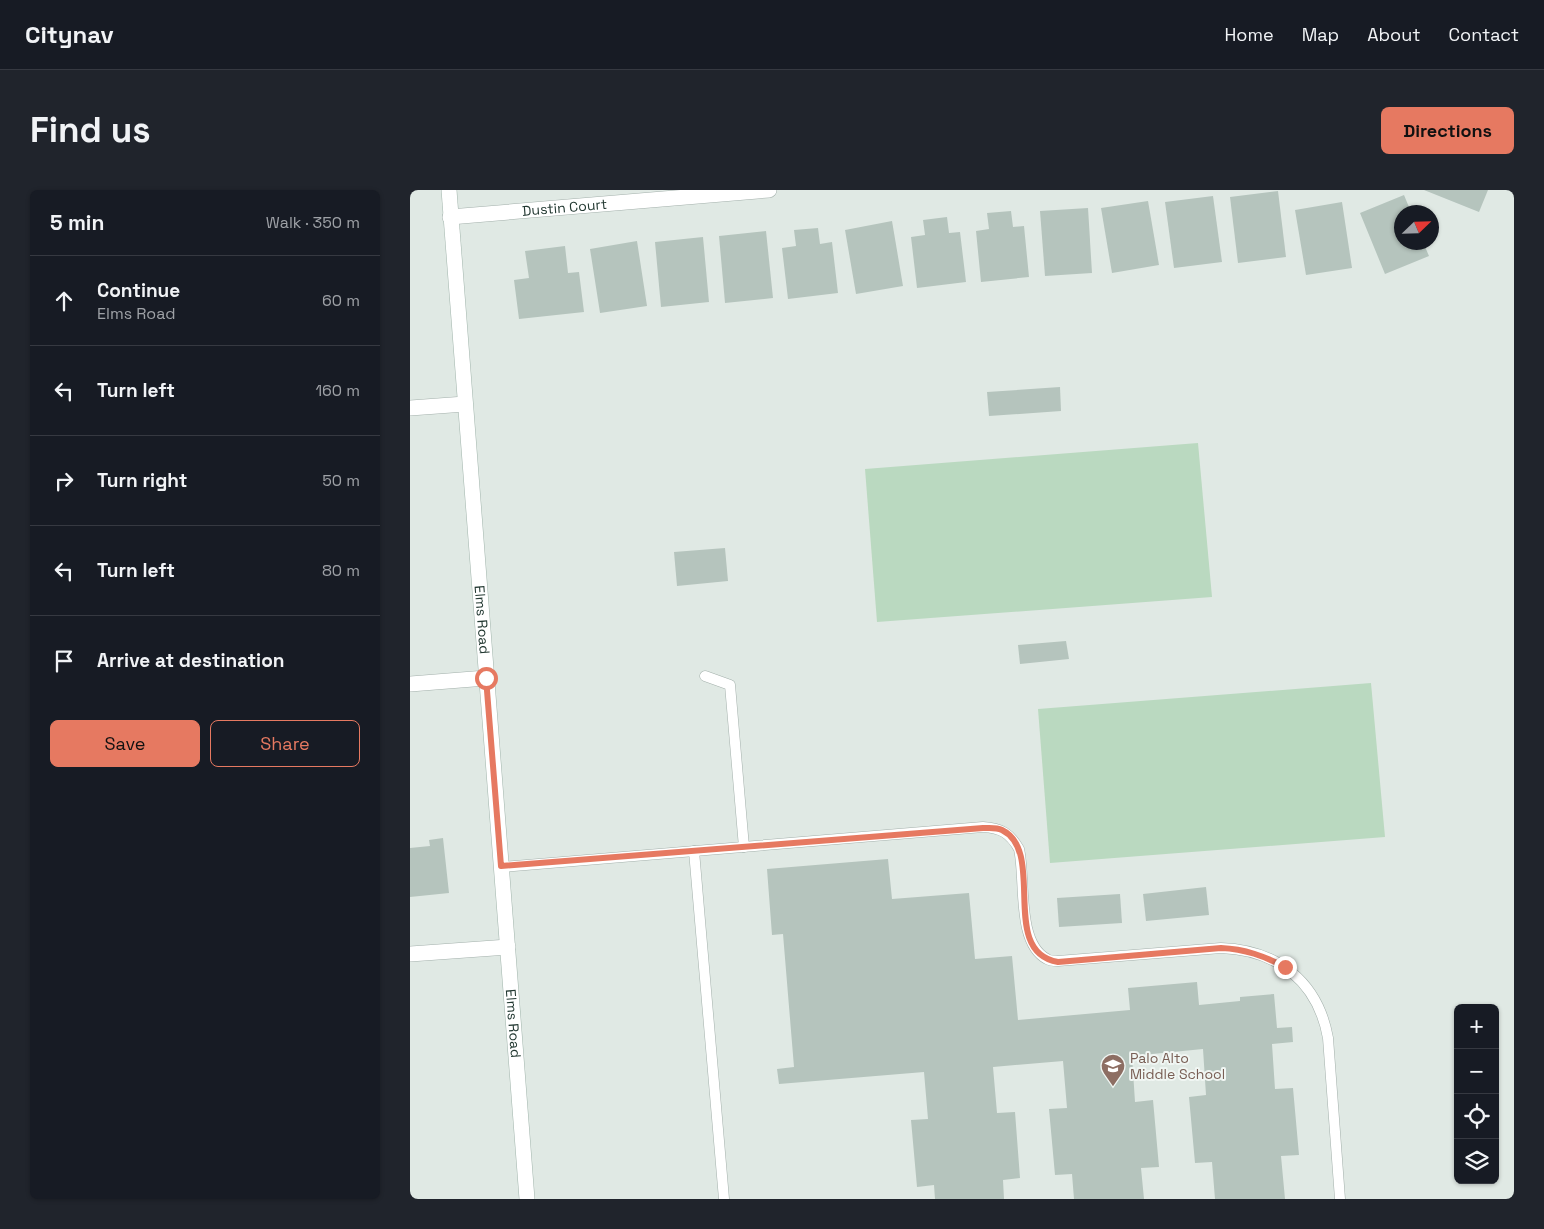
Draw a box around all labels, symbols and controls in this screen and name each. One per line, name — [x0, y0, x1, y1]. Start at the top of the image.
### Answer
text: Citynav — [25, 19, 114, 50]
text: Home — [1225, 23, 1274, 46]
text: Map — [1302, 23, 1339, 46]
text: About — [1367, 23, 1421, 46]
text: Contact — [1449, 23, 1519, 46]
button: Directions — [1381, 107, 1514, 154]
text: Find us — [30, 108, 151, 152]
street label: Dustin Court — [521, 195, 608, 220]
north arrow — [1394, 205, 1439, 250]
text: 5 min — [50, 209, 104, 236]
text: Walk · 350 m — [266, 212, 360, 233]
text: Continue — [97, 278, 180, 303]
icon: ahead — [50, 287, 78, 315]
text: 60 m — [322, 290, 360, 311]
text: Elms Road — [97, 303, 176, 324]
icon: left — [50, 377, 78, 405]
text: Turn left — [97, 378, 175, 403]
text: 160 m — [315, 380, 360, 401]
icon: right — [50, 467, 78, 495]
text: Turn right — [97, 468, 187, 493]
text: 50 m — [322, 470, 360, 491]
icon: left — [50, 557, 78, 585]
text: Turn left — [97, 558, 175, 583]
text: 80 m — [322, 560, 360, 581]
street label: Elms Road — [471, 585, 494, 655]
icon: arrive — [50, 647, 78, 675]
text: Arrive at destination — [97, 648, 285, 673]
route start — [475, 667, 498, 690]
button: Save — [50, 720, 200, 767]
button: Share — [210, 720, 360, 767]
route end — [1274, 956, 1297, 979]
street label: Elms Road — [502, 989, 525, 1058]
map controls — [1454, 1004, 1499, 1184]
button: + — [1454, 1004, 1499, 1049]
place label: Palo Alto Middle School — [1130, 1049, 1225, 1083]
button: − — [1454, 1049, 1499, 1094]
school or university icon: Palo Alto Middle School — [1100, 1053, 1126, 1087]
button: locate — [1454, 1094, 1499, 1139]
button: layers — [1454, 1139, 1499, 1184]

